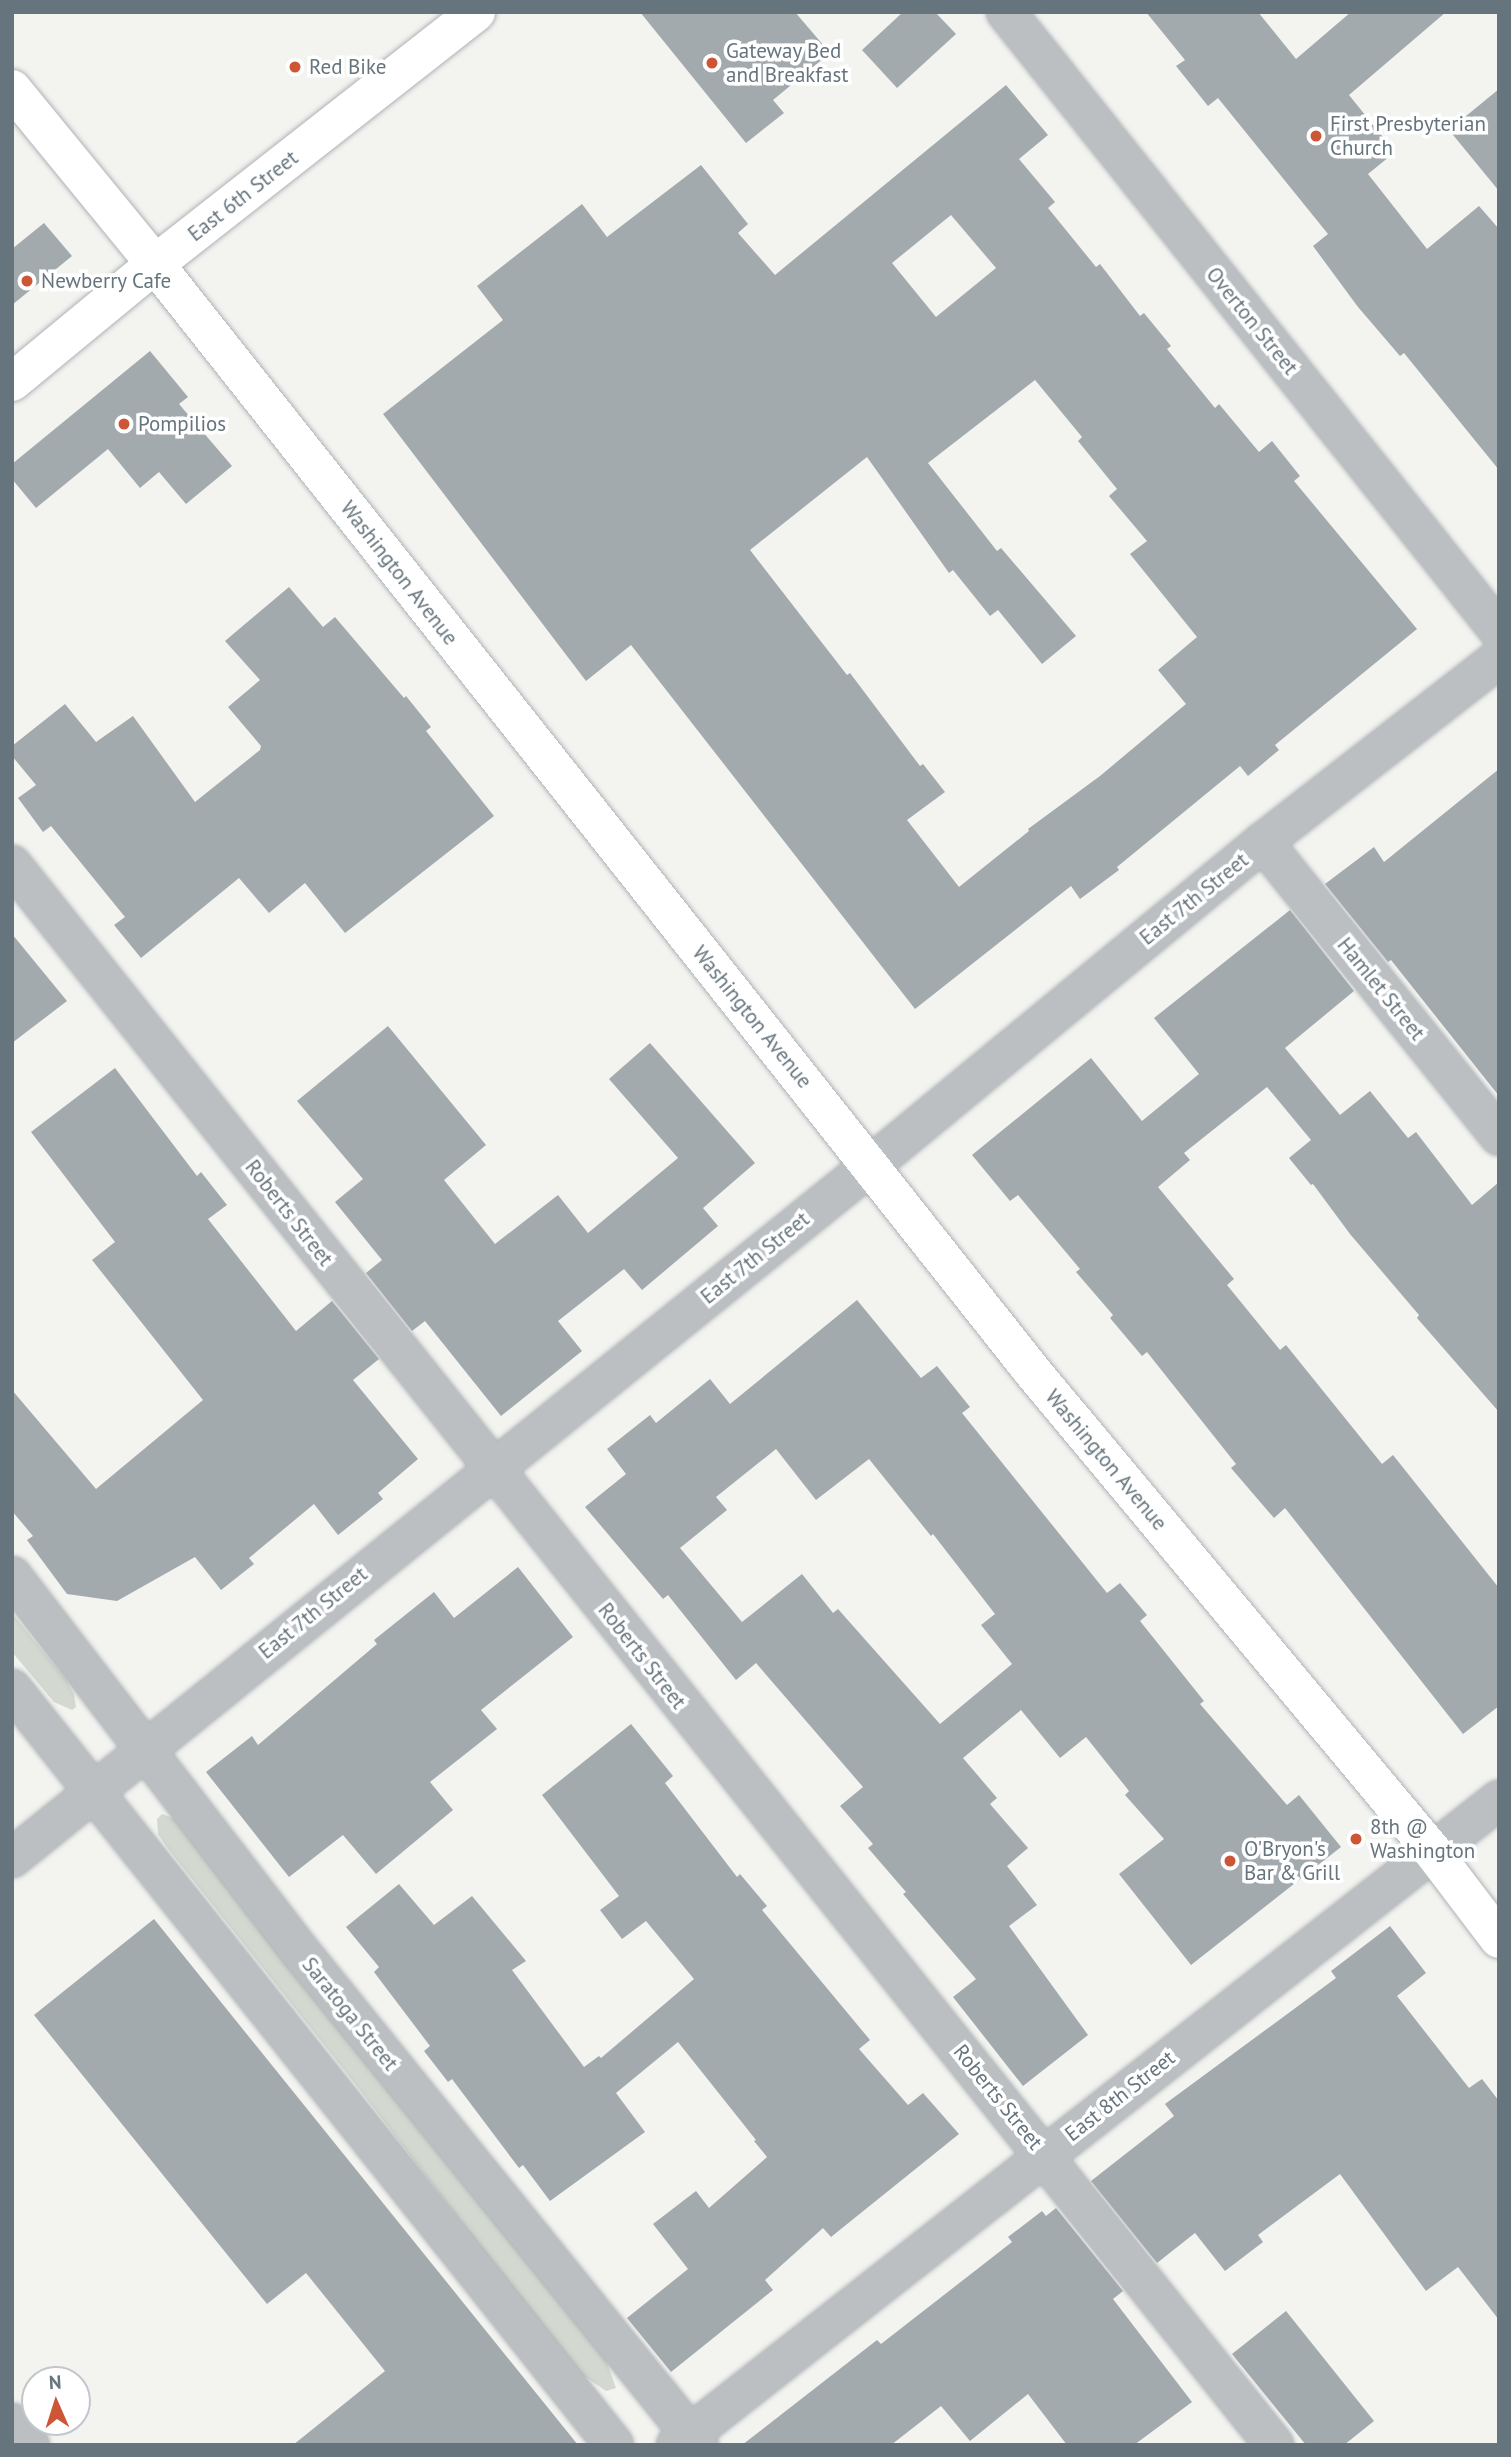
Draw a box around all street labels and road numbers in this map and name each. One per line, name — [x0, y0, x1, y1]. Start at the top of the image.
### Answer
street label: East 6th Street — [183, 145, 303, 247]
street label: Overton Street — [1201, 262, 1303, 380]
street label: Washington Avenue — [335, 496, 463, 650]
street label: East 7th Street — [1135, 848, 1253, 950]
street label: Hamlet Street — [1332, 933, 1430, 1045]
street label: Washington Avenue — [687, 940, 817, 1094]
street label: Roberts Street — [240, 1155, 338, 1271]
street label: East 7th Street — [696, 1207, 814, 1309]
street label: Washington Avenue — [1040, 1384, 1172, 1536]
street label: East 7th Street — [254, 1562, 372, 1664]
street label: Roberts Street — [593, 1598, 691, 1714]
street label: Saratoga Street — [297, 1952, 403, 2076]
street label: Roberts Street — [948, 2039, 1048, 2155]
street label: East 8th Street — [1060, 2045, 1180, 2147]

